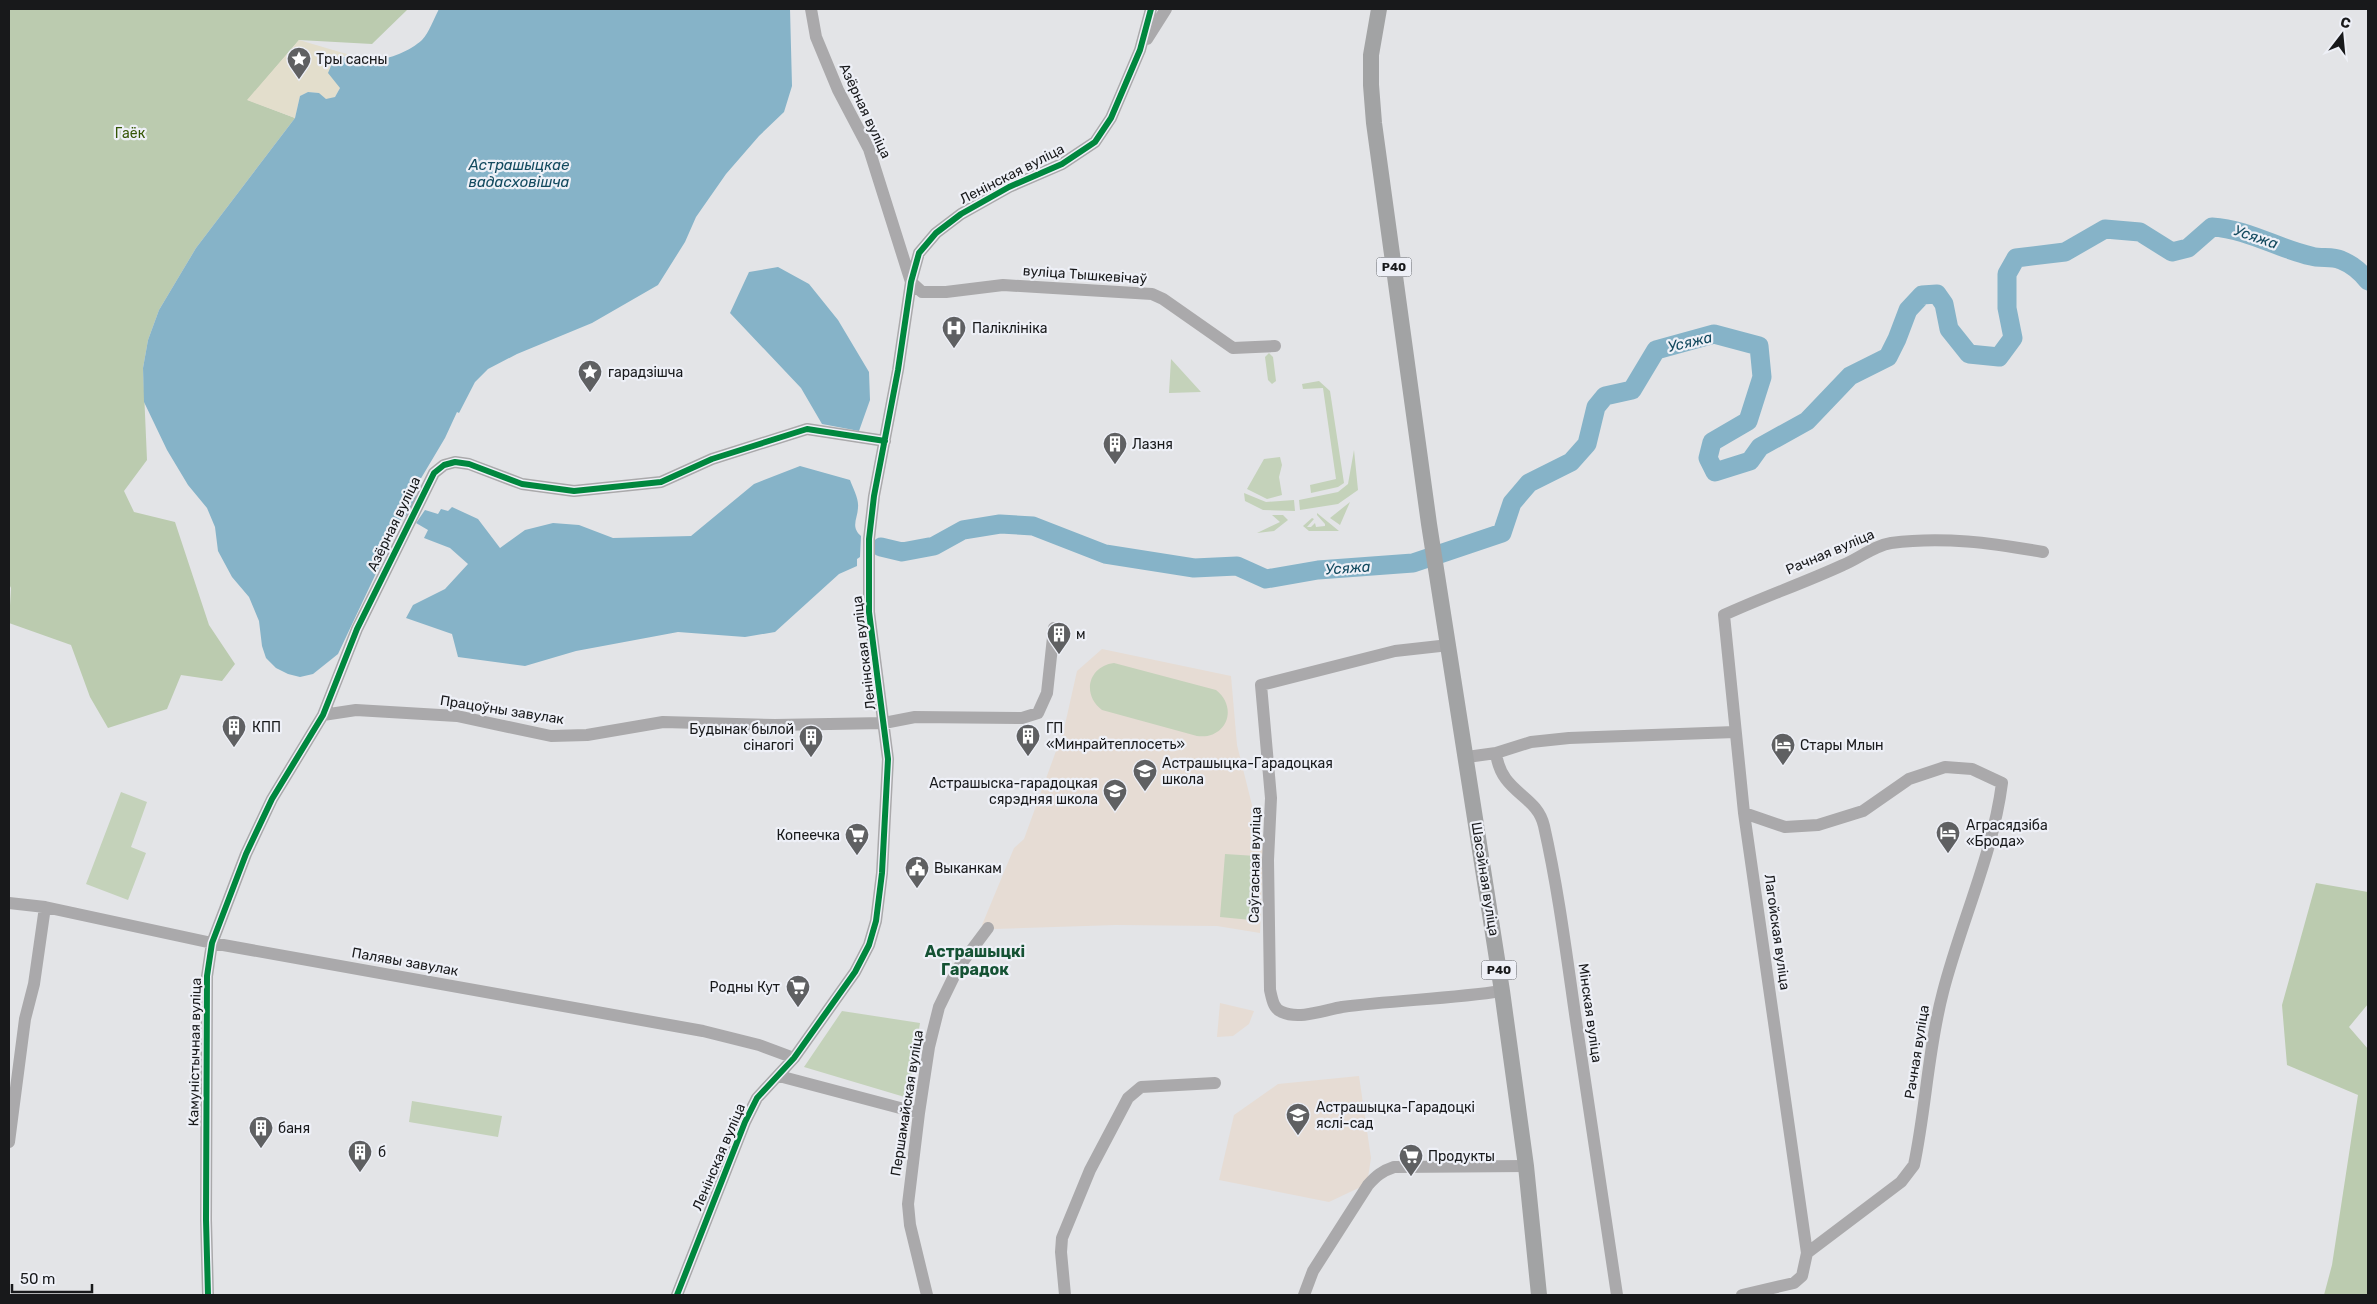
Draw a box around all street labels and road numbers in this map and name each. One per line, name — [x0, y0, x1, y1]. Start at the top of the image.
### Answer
street label: Азёрная вуліца — [836, 61, 894, 161]
street label: Ленінская вуліца — [957, 140, 1067, 208]
road number: Р40 — [1376, 258, 1412, 276]
street label: вуліца Тышкевічаў — [1022, 262, 1148, 288]
street label: Азёрная вуліца — [364, 474, 424, 574]
street label: Рачная вуліца — [1783, 526, 1877, 578]
street label: Ленінская вуліца — [849, 595, 879, 711]
street label: Працоўны завулак — [439, 692, 566, 728]
street label: Саўгасная вуліца — [1245, 807, 1265, 923]
street label: Шасэйная вуліца — [1468, 821, 1502, 937]
street label: Лагойская вуліца — [1760, 873, 1794, 991]
street label: Палявы завулак — [350, 944, 460, 980]
road number: Р40 — [1482, 960, 1516, 980]
street label: Мінская вуліца — [1575, 962, 1605, 1064]
street label: Камуністычная вуліца — [185, 978, 205, 1126]
street label: Рачная вуліца — [1901, 1004, 1933, 1100]
street label: Першамайская вуліца — [887, 1029, 927, 1177]
street label: Ленінская вуліца — [689, 1101, 749, 1213]

